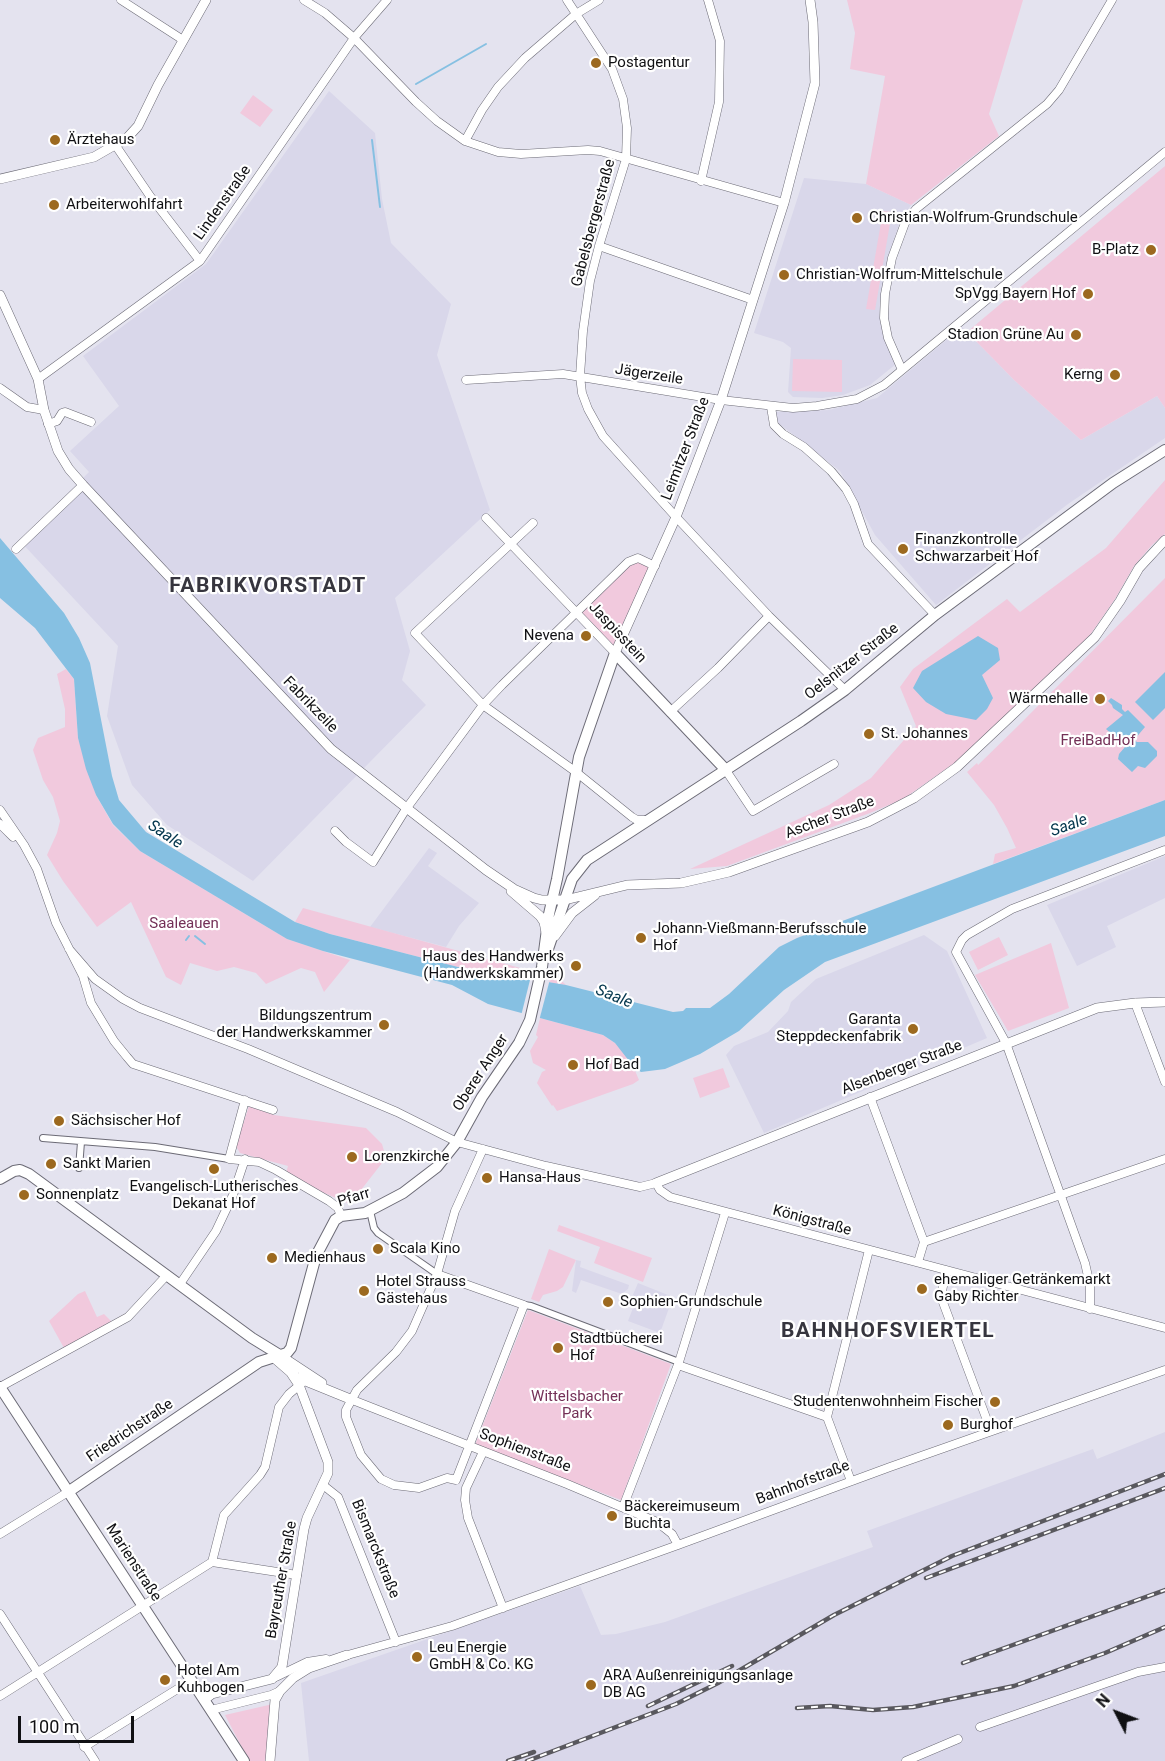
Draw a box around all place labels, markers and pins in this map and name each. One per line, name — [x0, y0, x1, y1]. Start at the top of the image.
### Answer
place label: Postagentur — [608, 54, 690, 72]
marker: Postagentur — [589, 56, 603, 70]
place label: Ärztehaus — [67, 131, 135, 149]
marker: Ärztehaus — [48, 133, 62, 147]
place label: Arbeiterwohlfahrt — [66, 196, 183, 214]
marker: Arbeiterwohlfahrt — [47, 198, 61, 212]
place label: Christian-Wolfrum-Grundschule — [869, 209, 1078, 227]
marker: Christian-Wolfrum-Grundschule — [850, 211, 864, 225]
place label: B-Platz — [1092, 241, 1139, 259]
marker: B-Platz — [1144, 243, 1158, 257]
place label: Christian-Wolfrum-Mittelschule — [796, 266, 1003, 284]
marker: Christian-Wolfrum-Mittelschule — [777, 268, 791, 282]
place label: SpVgg Bayern Hof — [955, 285, 1076, 303]
marker: SpVgg Bayern Hof — [1081, 287, 1095, 301]
place label: Stadion Grüne Au — [948, 326, 1064, 344]
marker: Stadion Grüne Au — [1069, 328, 1083, 342]
place label: Kerng — [1064, 366, 1103, 384]
marker: Kerng — [1108, 368, 1122, 382]
place label: Finanzkontrolle Schwarzarbeit Hof — [915, 531, 1038, 566]
marker: Finanzkontrolle Schwarzarbeit Hof — [896, 542, 910, 556]
place label: Nevena — [524, 627, 574, 645]
marker: Nevena — [579, 629, 593, 643]
place label: Wärmehalle — [1009, 690, 1088, 708]
marker: Wärmehalle — [1093, 692, 1107, 706]
place label: St. Johannes — [881, 725, 968, 743]
marker: St. Johannes — [862, 727, 876, 741]
place label: Johann-Vießmann-Berufsschule Hof — [653, 920, 866, 955]
marker: Johann-Vießmann-Berufsschule Hof — [634, 931, 648, 945]
place label: Haus des Handwerks (Handwerkskammer) — [422, 948, 564, 983]
marker: Haus des Handwerks (Handwerkskammer) — [569, 959, 583, 973]
place label: Bildungszentrum der Handwerkskammer — [216, 1007, 372, 1042]
place label: Garanta Steppdeckenfabrik — [776, 1011, 901, 1046]
marker: Bildungszentrum der Handwerkskammer — [377, 1018, 391, 1032]
marker: Garanta Steppdeckenfabrik — [906, 1022, 920, 1036]
place label: Hof Bad — [585, 1056, 639, 1074]
marker: Hof Bad — [566, 1058, 580, 1072]
place label: Sächsischer Hof — [71, 1112, 181, 1130]
marker: Sächsischer Hof — [52, 1114, 66, 1128]
place label: Lorenzkirche — [364, 1148, 450, 1166]
marker: Lorenzkirche — [345, 1150, 359, 1164]
place label: Sankt Marien — [63, 1155, 151, 1173]
marker: Sankt Marien — [44, 1157, 58, 1171]
marker: Evangelisch-Lutherisches Dekanat Hof — [207, 1162, 221, 1176]
place label: Hansa-Haus — [499, 1169, 581, 1187]
marker: Hansa-Haus — [480, 1171, 494, 1185]
place label: Evangelisch-Lutherisches Dekanat Hof — [129, 1178, 299, 1213]
place label: Sonnenplatz — [36, 1186, 119, 1204]
marker: Sonnenplatz — [17, 1188, 31, 1202]
place label: Scala Kino — [390, 1240, 460, 1258]
marker: Scala Kino — [371, 1242, 385, 1256]
place label: Medienhaus — [284, 1249, 366, 1267]
marker: Medienhaus — [265, 1251, 279, 1265]
place label: ehemaliger Getränkemarkt Gaby Richter — [934, 1271, 1111, 1306]
place label: Hotel Strauss Gästehaus — [376, 1273, 466, 1308]
marker: ehemaliger Getränkemarkt Gaby Richter — [915, 1282, 929, 1296]
marker: Hotel Strauss Gästehaus — [357, 1284, 371, 1298]
place label: Sophien-Grundschule — [620, 1293, 762, 1311]
marker: Sophien-Grundschule — [601, 1295, 615, 1309]
place label: Stadtbücherei Hof — [570, 1330, 663, 1365]
marker: Stadtbücherei Hof — [551, 1341, 565, 1355]
place label: Studentenwohnheim Fischer — [793, 1393, 983, 1411]
marker: Studentenwohnheim Fischer — [988, 1395, 1002, 1409]
place label: Burghof — [960, 1416, 1013, 1434]
marker: Burghof — [941, 1418, 955, 1432]
place label: Bäckereimuseum Buchta — [624, 1498, 740, 1533]
marker: Bäckereimuseum Buchta — [605, 1509, 619, 1523]
place label: Leu Energie GmbH & Co. KG — [429, 1639, 534, 1674]
marker: Leu Energie GmbH & Co. KG — [410, 1650, 424, 1664]
place label: Hotel Am Kuhbogen — [177, 1662, 244, 1697]
place label: ARA Außenreinigungsanlage DB AG — [603, 1667, 793, 1702]
marker: Hotel Am Kuhbogen — [158, 1673, 172, 1687]
marker: ARA Außenreinigungsanlage DB AG — [584, 1678, 598, 1692]

